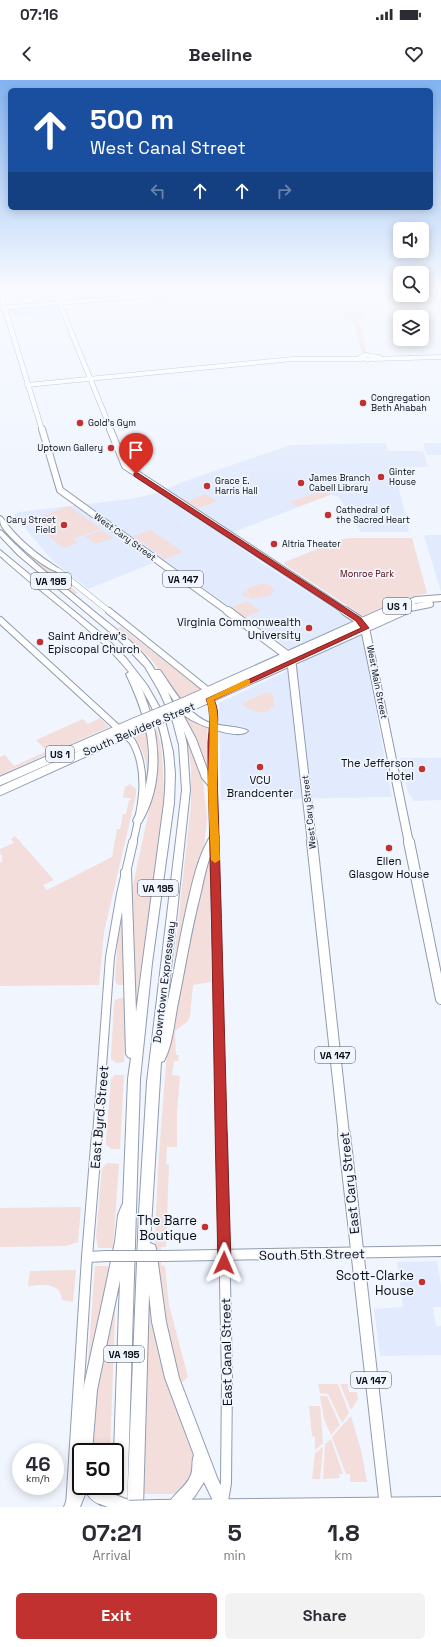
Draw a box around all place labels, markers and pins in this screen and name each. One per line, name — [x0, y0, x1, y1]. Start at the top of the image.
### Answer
place label: Congregation Beth Ahabah — [371, 392, 430, 414]
marker: Congregation Beth Ahabah — [358, 398, 368, 408]
place label: Gold's Gym — [88, 417, 136, 429]
marker: Gold's Gym — [75, 418, 85, 428]
pin — [119, 433, 153, 474]
place label: Uptown Gallery — [37, 442, 103, 454]
marker: Uptown Gallery — [106, 443, 116, 453]
place label: Ginter House — [389, 466, 416, 488]
place label: James Branch Cabell Library — [309, 472, 370, 494]
marker: Ginter House — [376, 472, 386, 482]
place label: Grace E. Harris Hall — [215, 475, 258, 497]
marker: James Branch Cabell Library — [296, 478, 306, 488]
marker: Grace E. Harris Hall — [202, 481, 212, 491]
place label: Cathedral of the Sacred Heart — [336, 504, 410, 526]
marker: Cathedral of the Sacred Heart — [323, 510, 333, 520]
place label: Cary Street Field — [6, 514, 56, 536]
marker: Cary Street Field — [59, 520, 69, 530]
place label: Altria Theater — [282, 538, 341, 550]
marker: Altria Theater — [269, 539, 279, 549]
place label: Virginia Commonwealth University — [177, 615, 301, 642]
marker: Virginia Commonwealth University — [304, 623, 314, 633]
place label: Saint Andrew's Episcopal Church — [48, 629, 140, 656]
marker: Saint Andrew's Episcopal Church — [35, 637, 45, 647]
place label: The Jefferson Hotel — [341, 756, 414, 783]
marker: VCU Brandcenter — [255, 762, 265, 772]
marker: The Jefferson Hotel — [417, 764, 427, 774]
place label: VCU Brandcenter — [227, 773, 293, 800]
marker: Ellen Glasgow House — [384, 843, 394, 853]
place label: Ellen Glasgow House — [349, 854, 429, 881]
place label: The Barre Boutique — [137, 1212, 197, 1244]
marker: The Barre Boutique — [200, 1222, 210, 1232]
place label: Scott-Clarke House — [336, 1267, 414, 1299]
marker: Scott-Clarke House — [417, 1277, 427, 1287]

